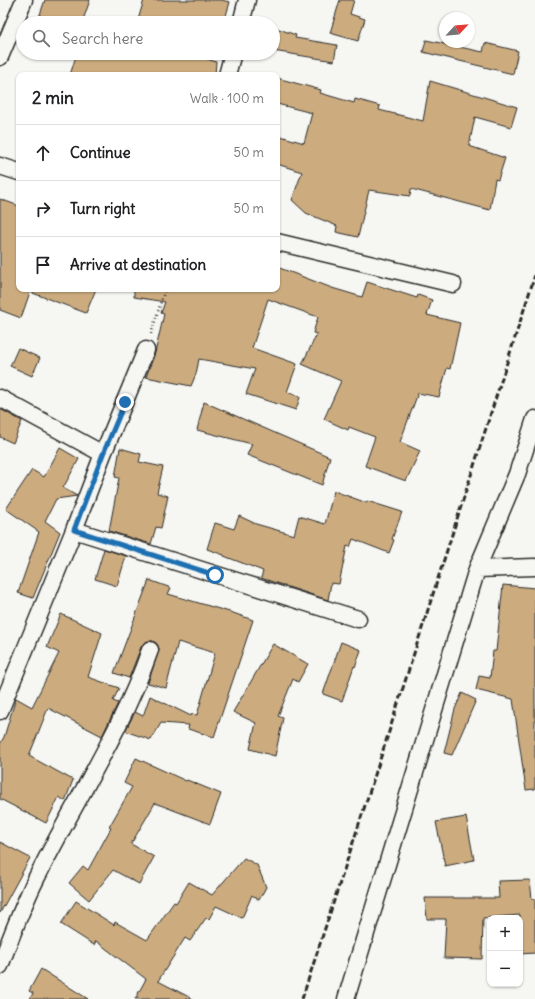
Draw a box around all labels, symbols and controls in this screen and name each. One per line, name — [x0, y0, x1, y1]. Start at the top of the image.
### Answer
north arrow — [439, 12, 475, 48]
search box — [16, 16, 280, 60]
icon: search — [30, 27, 52, 49]
text: Search here — [62, 29, 143, 48]
text: 2 min — [32, 87, 74, 109]
text: Walk · 100 m — [190, 90, 264, 107]
icon: ahead — [32, 142, 54, 164]
text: Continue — [70, 143, 131, 162]
text: 50 m — [233, 144, 264, 161]
icon: right — [32, 198, 54, 220]
text: Turn right — [70, 199, 135, 218]
text: 50 m — [233, 200, 264, 217]
icon: arrive — [32, 254, 54, 276]
text: Arrive at destination — [70, 255, 206, 274]
route end — [116, 393, 134, 411]
route start — [206, 566, 224, 584]
map controls — [487, 915, 523, 987]
button: + — [487, 915, 523, 951]
button: − — [487, 951, 523, 987]

